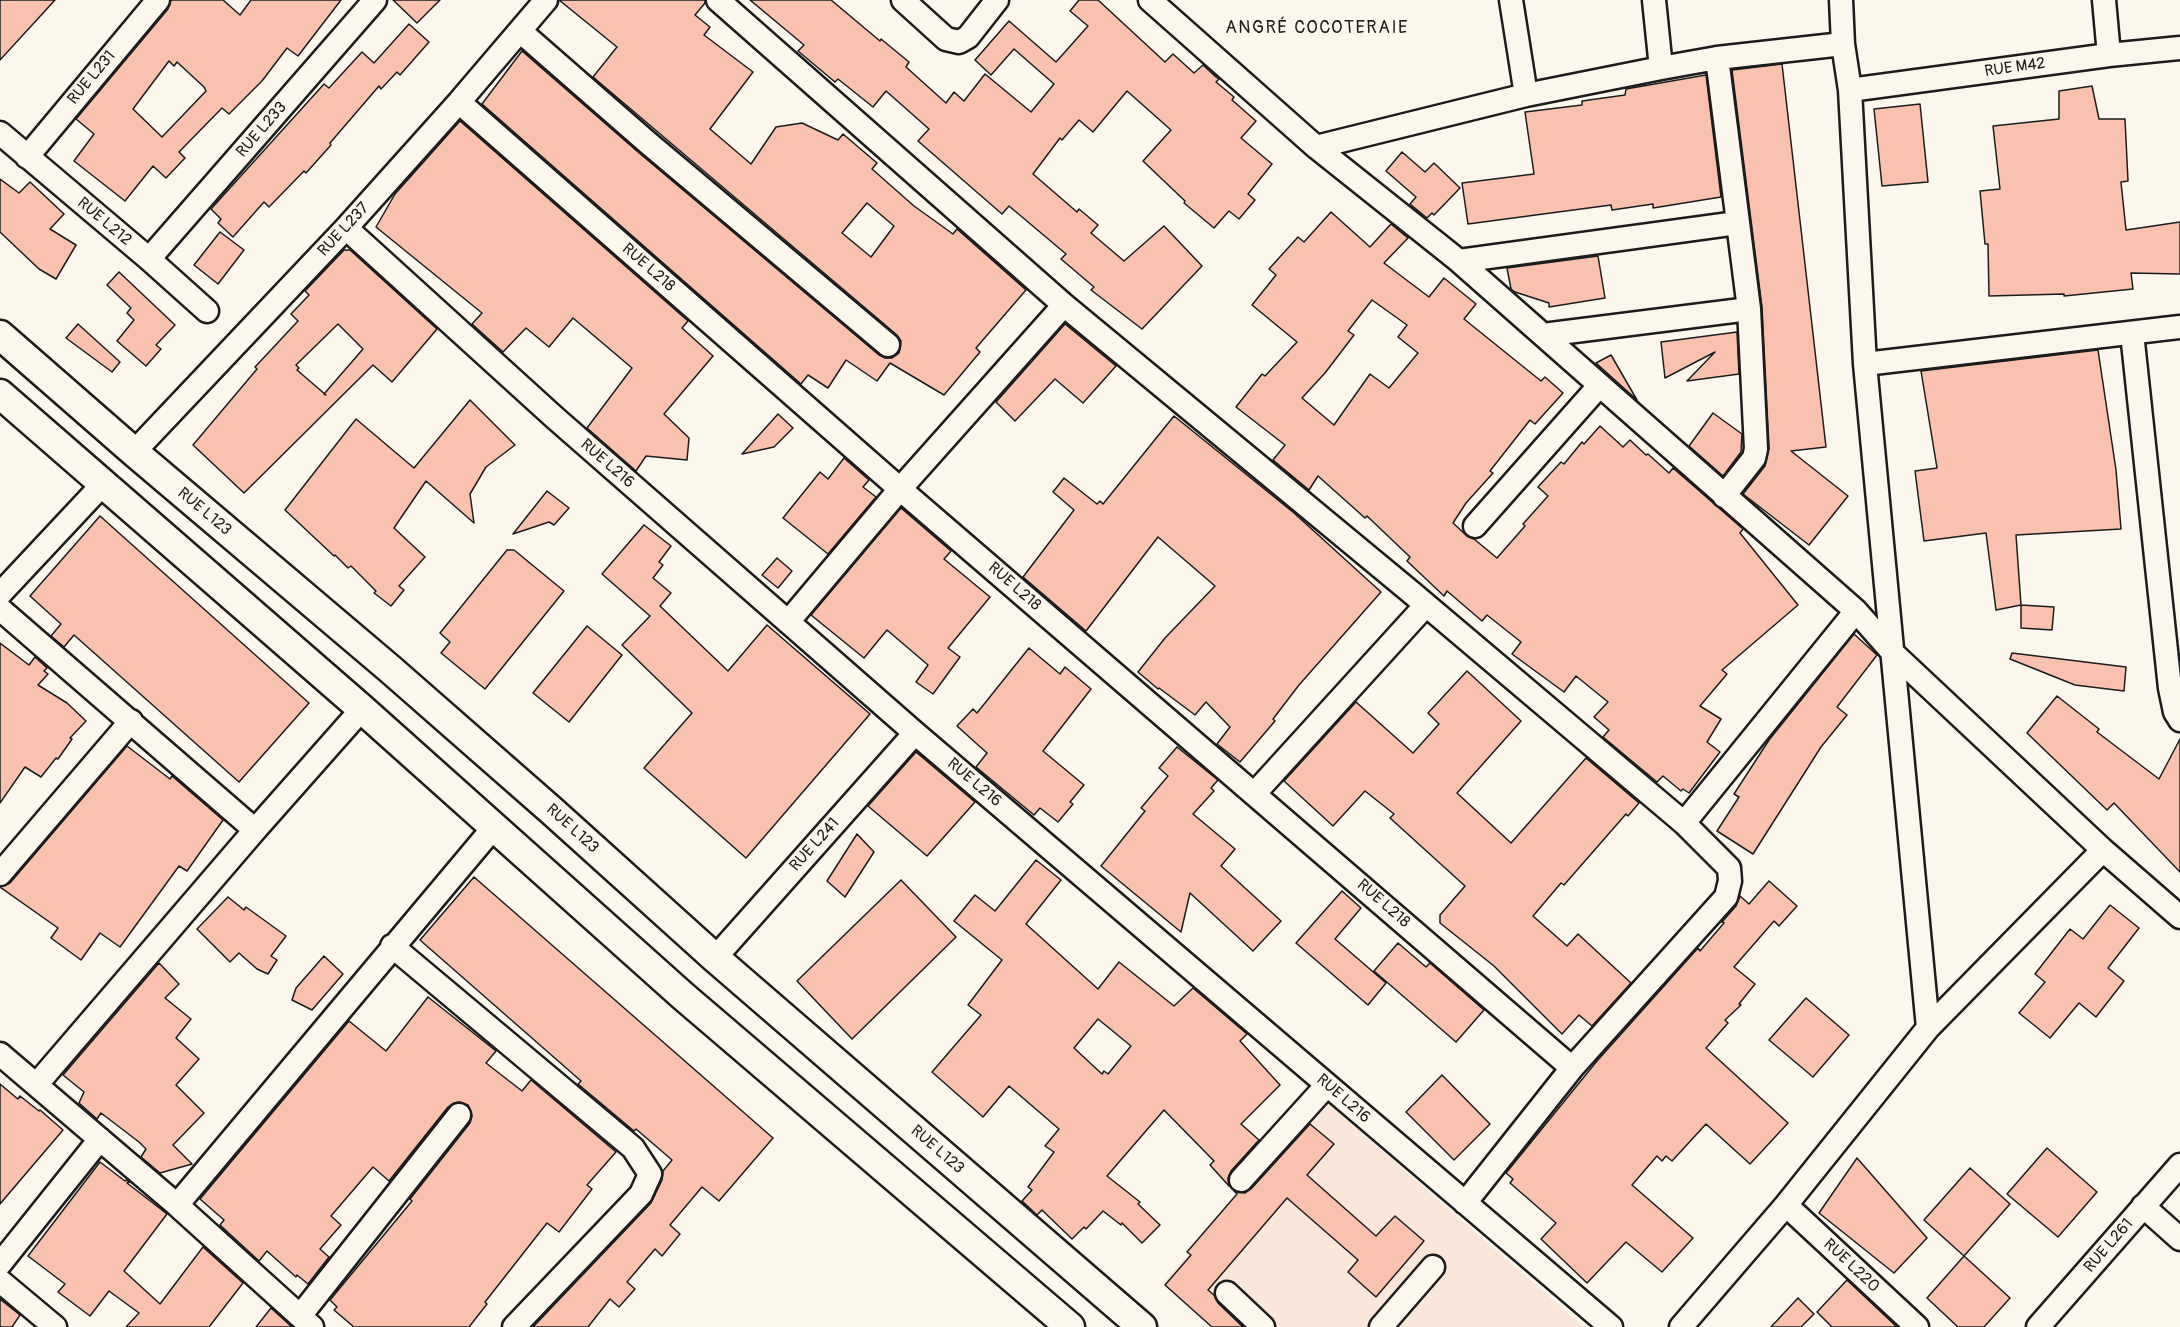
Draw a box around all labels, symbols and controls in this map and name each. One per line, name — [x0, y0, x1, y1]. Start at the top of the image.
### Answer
district label: ANGRÉ COCOTERAIE — [1225, 17, 1409, 39]
street label: RUE L231 — [64, 47, 120, 109]
street label: RUE M42 — [1983, 54, 2047, 82]
street label: RUE L233 — [233, 98, 291, 162]
street label: RUE L212 — [73, 194, 135, 250]
street label: RUE L237 — [314, 199, 374, 261]
street label: RUE L218 — [618, 240, 678, 296]
street label: RUE L216 — [576, 435, 638, 493]
street label: RUE L123 — [173, 484, 235, 540]
street label: RUE L218 — [984, 559, 1044, 615]
street label: RUE L216 — [943, 755, 1005, 811]
street label: RUE L123 — [542, 800, 602, 858]
street label: RUE L241 — [786, 814, 844, 876]
street label: RUE L218 — [1353, 876, 1413, 932]
street label: RUE L216 — [1312, 1070, 1374, 1128]
street label: RUE L123 — [906, 1122, 968, 1178]
street label: RUE L261 — [2080, 1215, 2138, 1277]
street label: RUE L220 — [1819, 1235, 1883, 1297]

